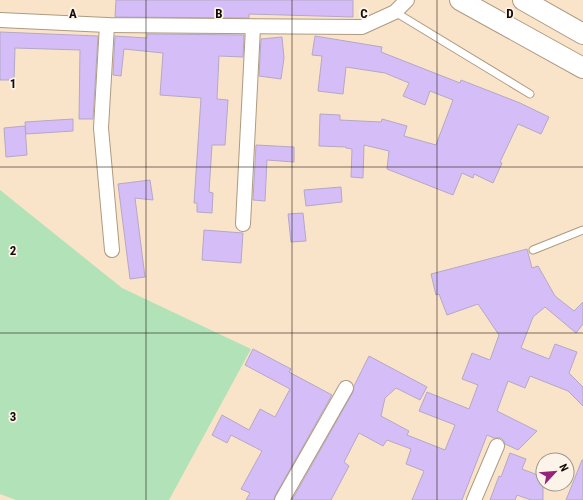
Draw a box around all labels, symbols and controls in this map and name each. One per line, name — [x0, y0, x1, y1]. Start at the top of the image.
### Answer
text: A — [69, 6, 77, 21]
text: B — [215, 6, 223, 21]
text: C — [360, 6, 368, 21]
text: D — [506, 6, 514, 21]
text: 1 — [10, 76, 16, 91]
text: 2 — [10, 243, 17, 258]
text: 3 — [10, 409, 16, 424]
north arrow — [535, 452, 575, 492]
text: N — [556, 462, 571, 474]

